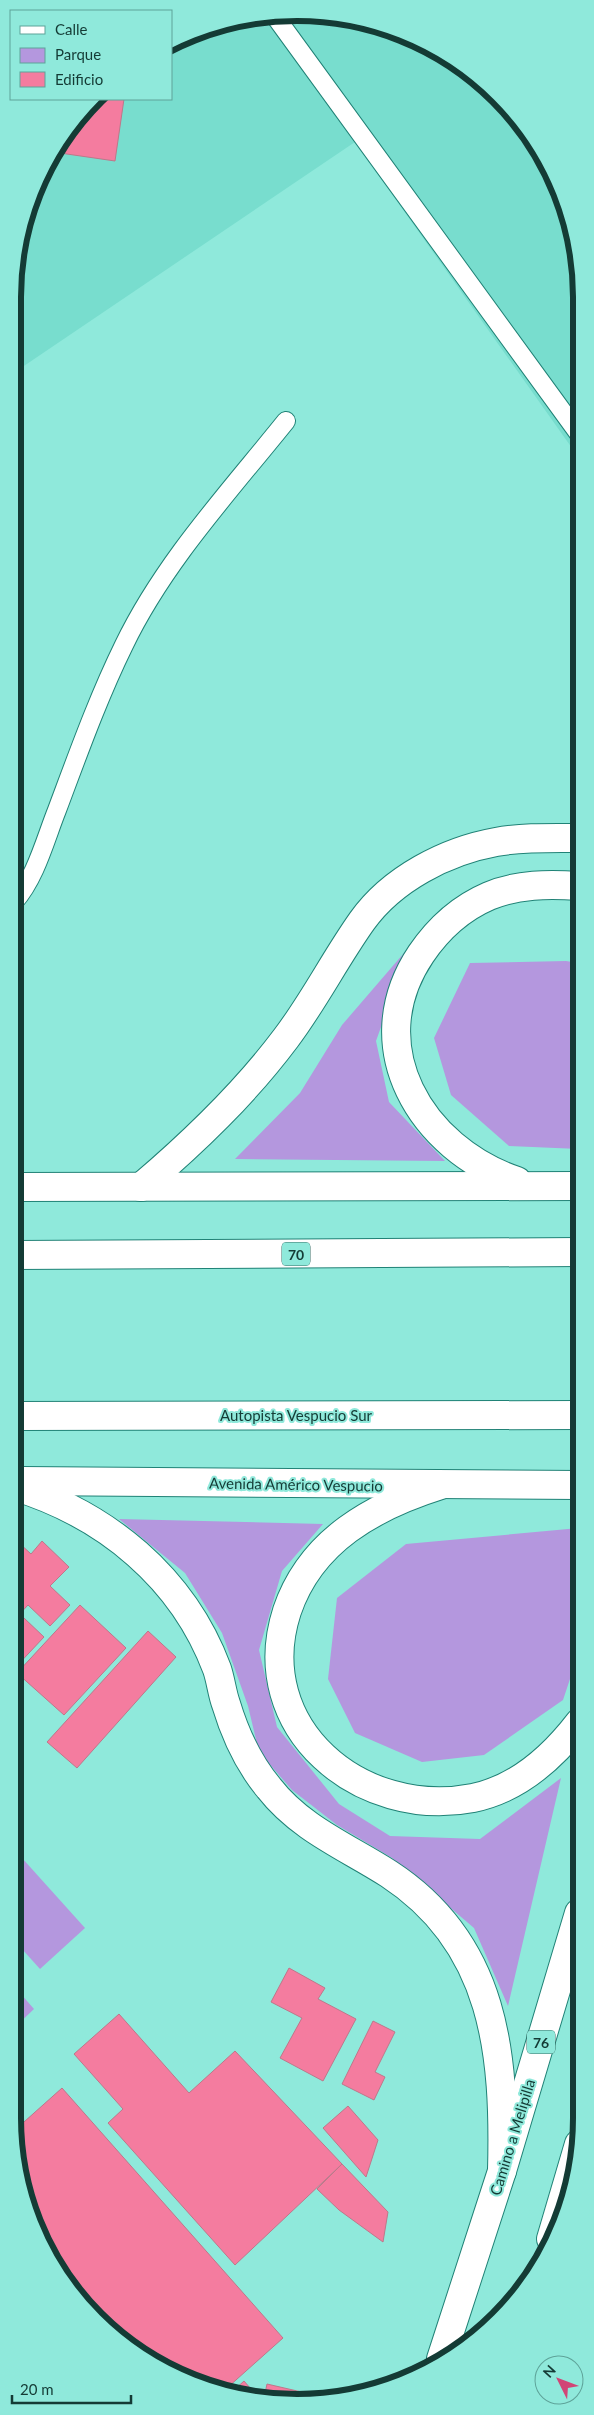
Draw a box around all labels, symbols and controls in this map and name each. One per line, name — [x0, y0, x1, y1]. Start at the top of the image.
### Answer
legend — [10, 10, 172, 100]
text: Calle — [55, 20, 88, 38]
text: Parque — [55, 45, 101, 63]
text: Edificio — [55, 70, 103, 88]
road number: 70 — [282, 1242, 310, 1266]
street label: Autopista Vespucio Sur — [220, 1406, 373, 1424]
street label: Avenida Américo Vespucio — [209, 1473, 383, 1495]
road number: 76 — [527, 2030, 555, 2054]
street label: Camino a Melipilla — [486, 2077, 538, 2197]
north arrow — [534, 2355, 584, 2405]
text: N — [539, 2361, 559, 2381]
scale bar — [12, 2372, 131, 2404]
text: 20 m — [20, 2380, 54, 2398]

